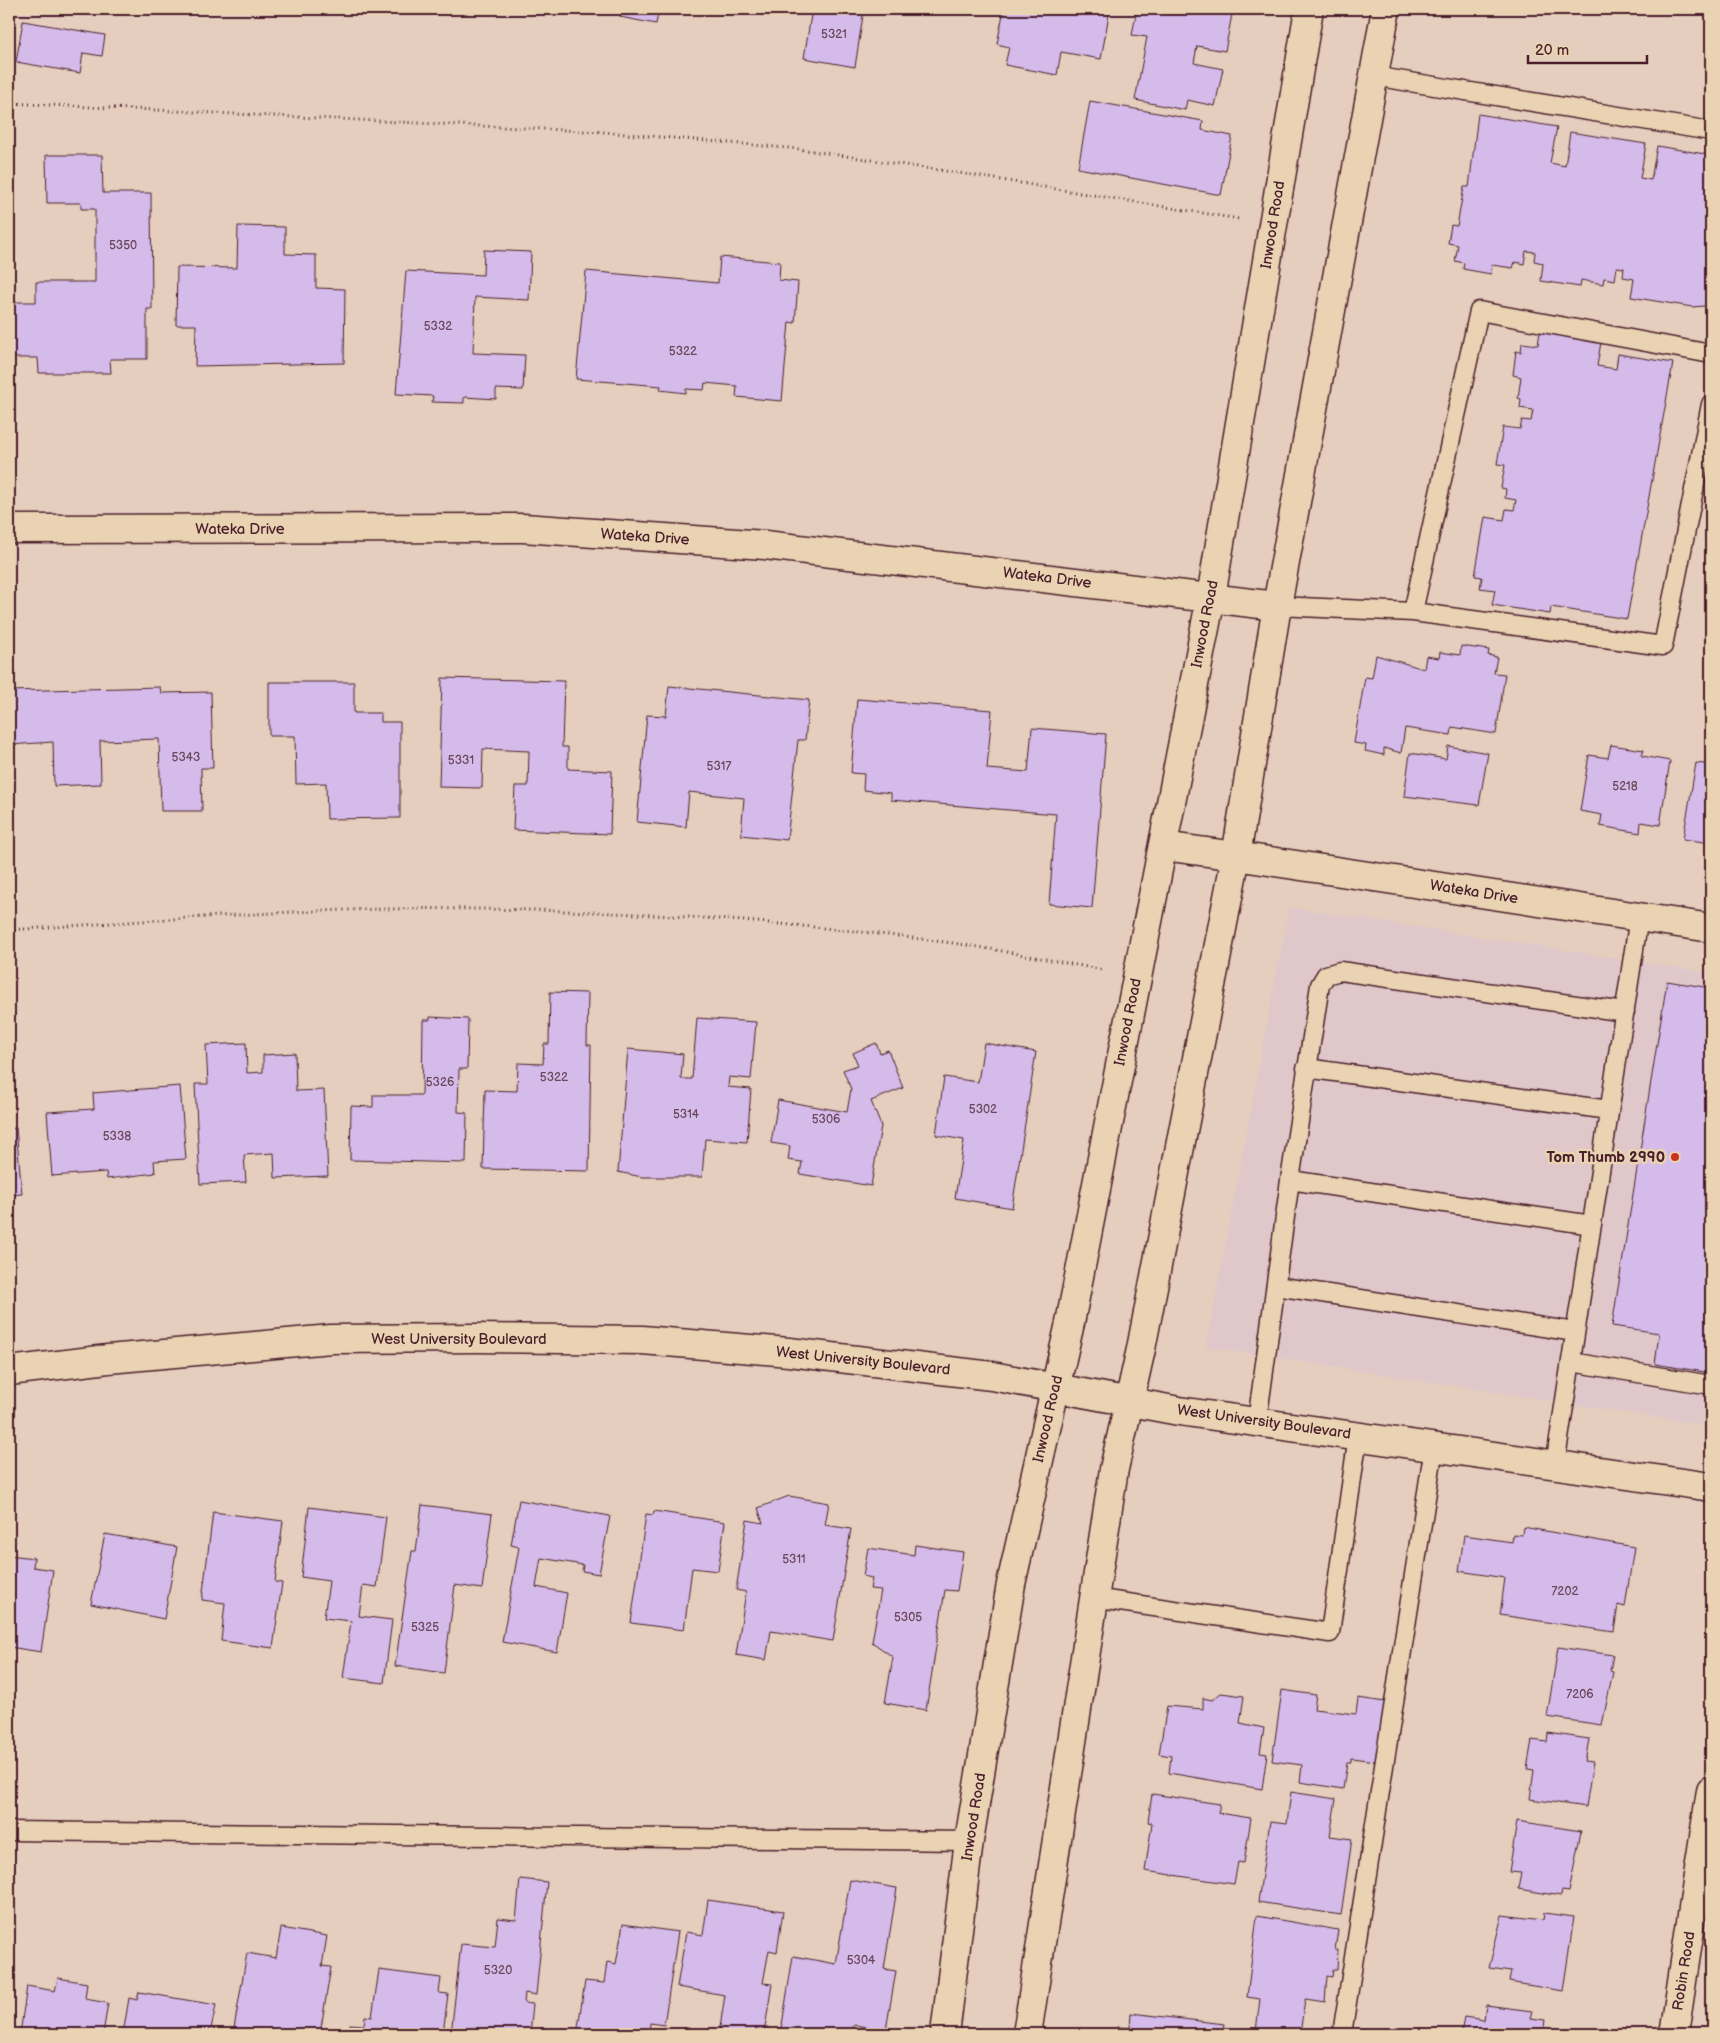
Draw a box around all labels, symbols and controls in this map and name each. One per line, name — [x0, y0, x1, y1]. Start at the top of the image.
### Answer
house number: 5321 — [821, 27, 847, 42]
scale bar — [1528, 32, 1646, 64]
text: 20 m — [1535, 41, 1569, 60]
street label: Inwood Road — [1257, 180, 1289, 270]
house number: 5350 — [109, 238, 137, 253]
house number: 5332 — [424, 319, 452, 334]
house number: 5322 — [669, 344, 697, 359]
street label: Wateka Drive — [195, 520, 285, 539]
street label: Wateka Drive — [600, 524, 690, 550]
street label: Wateka Drive — [1002, 563, 1093, 593]
street label: Inwood Road — [1187, 579, 1223, 669]
house number: 5343 — [172, 750, 200, 765]
house number: 5331 — [448, 753, 474, 768]
house number: 5317 — [707, 759, 732, 774]
house number: 5218 — [1612, 779, 1638, 794]
street label: Wateka Drive — [1428, 876, 1520, 908]
street label: Inwood Road — [1110, 977, 1146, 1067]
house number: 5322 — [540, 1070, 568, 1085]
house number: 5326 — [426, 1075, 454, 1090]
house number: 5302 — [969, 1102, 997, 1117]
house number: 5314 — [673, 1107, 700, 1122]
house number: 5306 — [812, 1112, 840, 1127]
house number: 5338 — [103, 1129, 131, 1144]
place label: Tom Thumb 2990 — [1547, 1148, 1665, 1167]
marker: Tom Thumb 2990 — [1669, 1151, 1681, 1163]
street label: West University Boulevard — [371, 1330, 547, 1349]
street label: West University Boulevard — [775, 1342, 951, 1380]
street label: Inwood Road — [1029, 1374, 1067, 1464]
street label: West University Boulevard — [1176, 1400, 1352, 1444]
house number: 5311 — [782, 1552, 806, 1567]
house number: 7202 — [1551, 1584, 1579, 1599]
house number: 5305 — [894, 1610, 922, 1625]
house number: 5325 — [411, 1620, 439, 1635]
house number: 7206 — [1566, 1687, 1594, 1702]
street label: Inwood Road — [958, 1772, 990, 1862]
street label: Robin Road — [1668, 1930, 1700, 2012]
house number: 5304 — [847, 1953, 876, 1968]
house number: 5320 — [484, 1963, 512, 1978]

